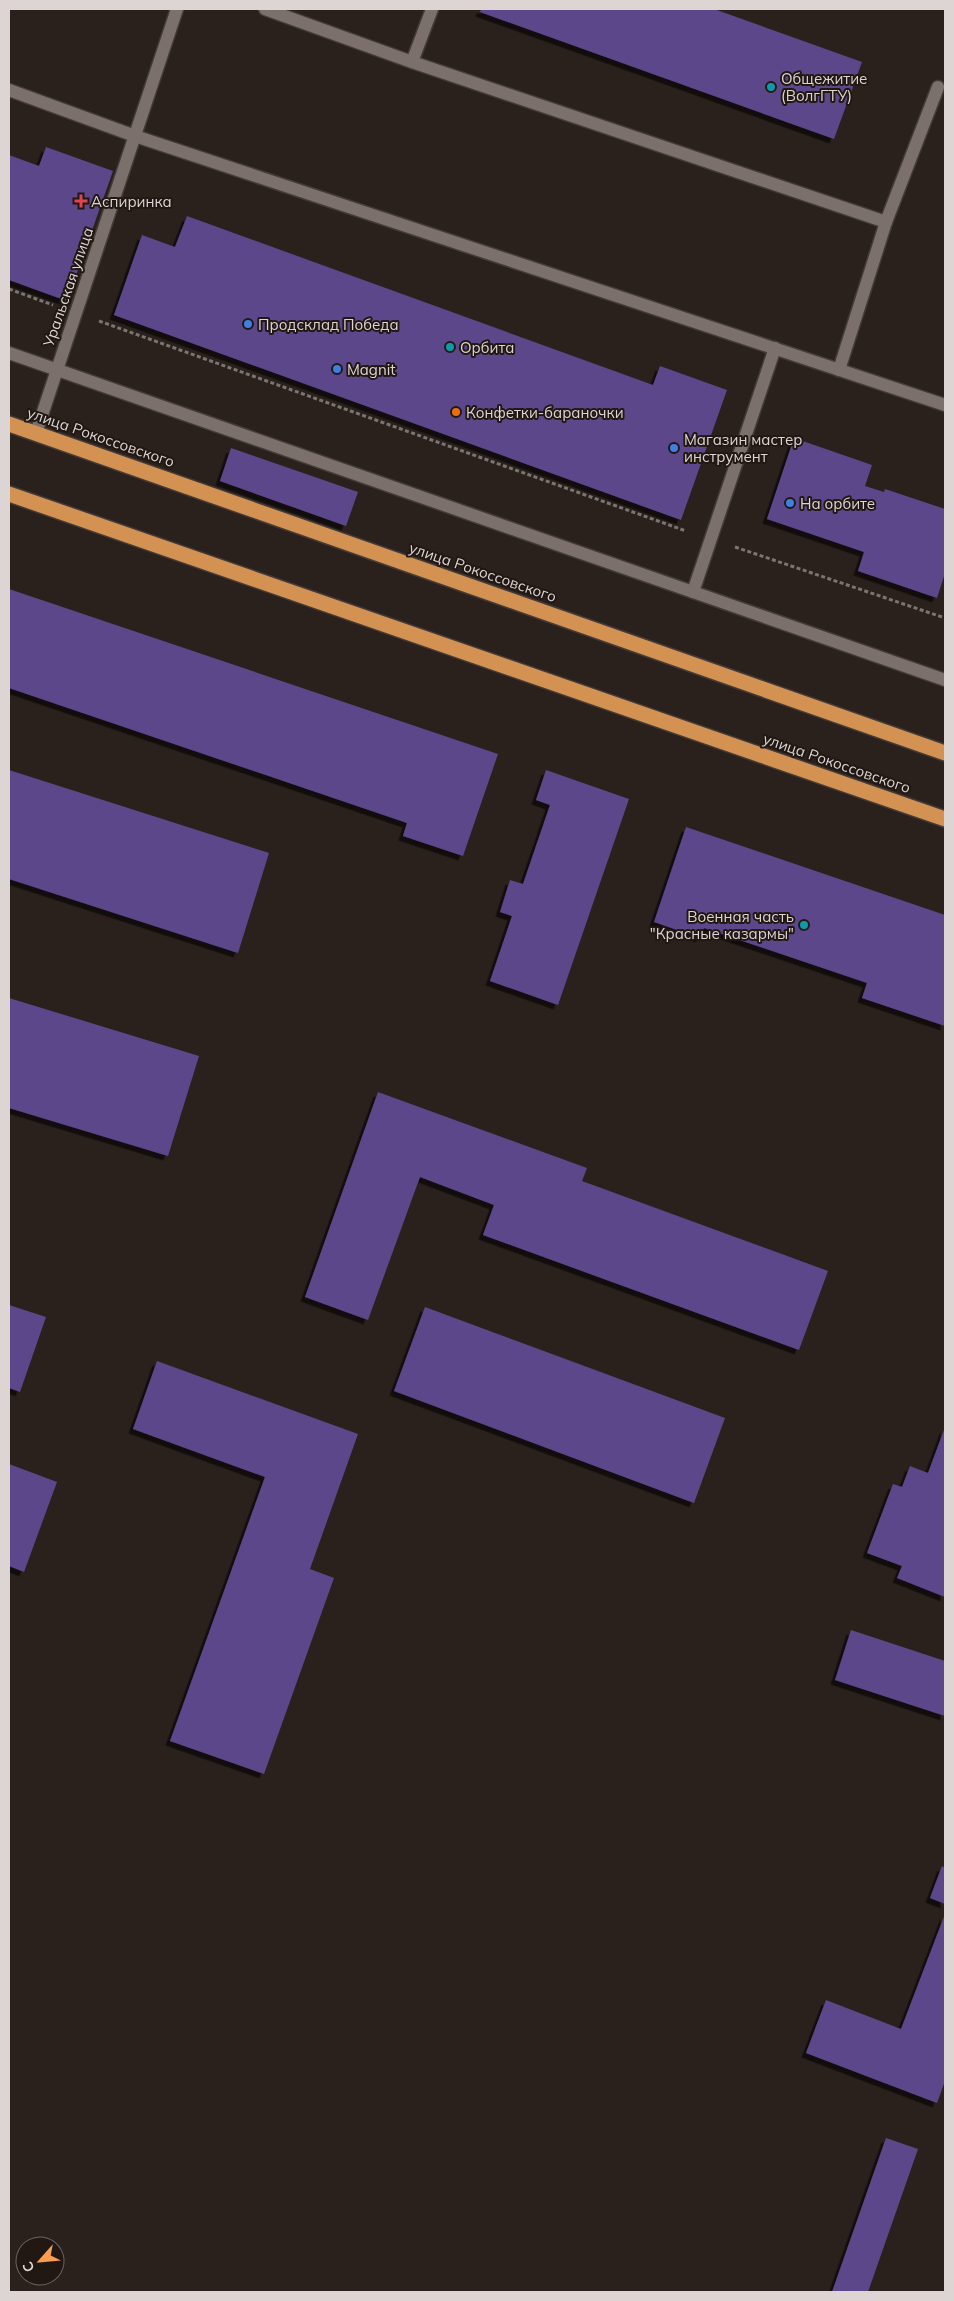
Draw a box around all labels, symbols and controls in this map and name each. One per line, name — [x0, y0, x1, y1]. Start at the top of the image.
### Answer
place label: Общежитие (ВолгГТУ) — [781, 69, 867, 105]
marker: Общежитие (ВолгГТУ) — [765, 81, 777, 93]
place label: Аспиринка — [91, 192, 172, 211]
marker: Аспиринка — [75, 195, 87, 207]
street label: Уральская улица — [38, 225, 97, 350]
place label: Продсклад Победа — [258, 315, 399, 334]
marker: Продсклад Победа — [242, 318, 254, 330]
place label: Орбита — [460, 338, 514, 357]
marker: Орбита — [444, 341, 456, 353]
place label: Magnit — [347, 360, 396, 379]
marker: Magnit — [331, 363, 343, 375]
street label: улица Рокоссовского — [25, 403, 177, 471]
place label: Конфетки-бараночки — [466, 403, 624, 422]
marker: Конфетки-бараночки — [450, 406, 462, 418]
place label: Магазин мастер инструмент — [684, 430, 802, 466]
marker: Магазин мастер инструмент — [668, 442, 680, 454]
place label: На орбите — [800, 494, 875, 513]
marker: На орбите — [784, 497, 796, 509]
street label: улица Рокоссовского — [407, 538, 559, 606]
street label: улица Рокоссовского — [761, 729, 913, 797]
place label: Военная часть "Красные казармы" — [650, 907, 794, 943]
marker: Военная часть "Красные казармы" — [798, 919, 810, 931]
north arrow — [15, 2236, 65, 2286]
text: С — [18, 2259, 39, 2275]

